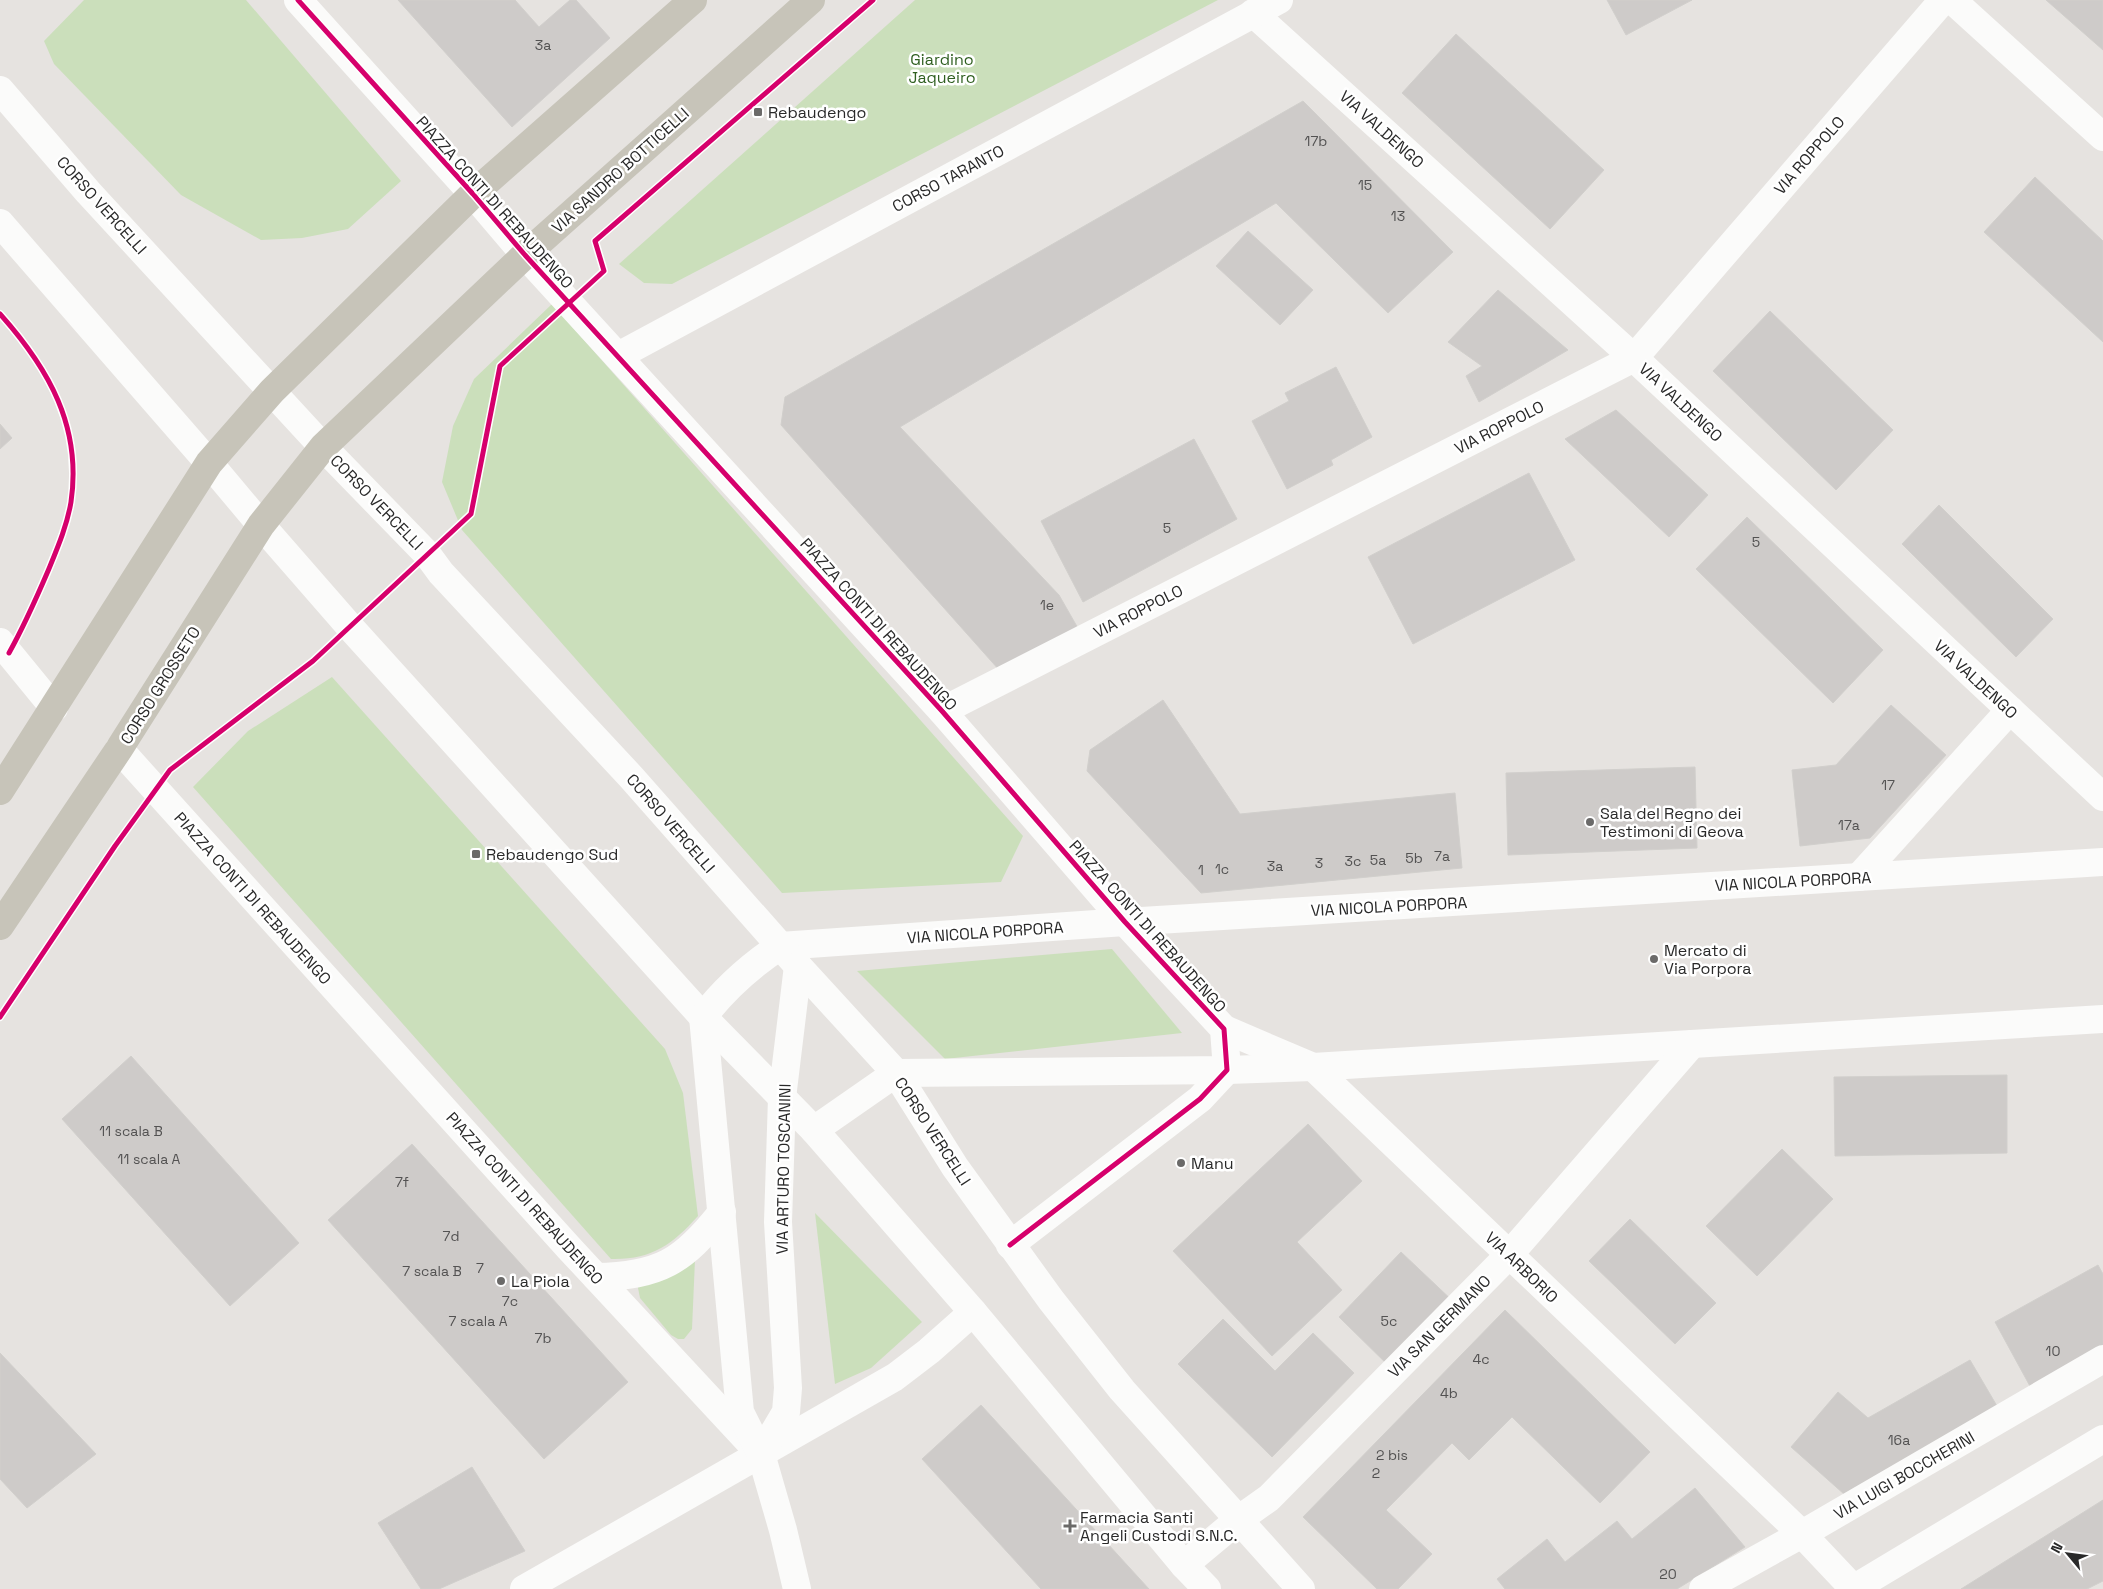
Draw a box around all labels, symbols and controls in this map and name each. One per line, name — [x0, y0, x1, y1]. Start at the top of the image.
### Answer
house number: 3a — [535, 36, 551, 54]
park label: Giardino Jaqueiro — [908, 49, 976, 88]
street label: VIA VALDENGO — [1335, 86, 1428, 173]
place label: Rebaudengo — [768, 102, 866, 123]
street label: VIA SANDRO BOTTICELLI — [547, 103, 693, 238]
marker: Rebaudengo — [752, 106, 764, 118]
street label: PIAZZA CONTI DI REBAUDENGO — [411, 112, 578, 293]
street label: VIA ROPPOLO — [1769, 112, 1849, 199]
house number: 17b — [1305, 132, 1327, 150]
street label: CORSO TARANTO — [889, 140, 1008, 217]
street label: CORSO VERCELLI — [52, 152, 151, 259]
house number: 15 — [1358, 176, 1372, 194]
house number: 13 — [1391, 207, 1405, 225]
street label: VIA VALDENGO — [1634, 358, 1727, 447]
street label: VIA ROPPOLO — [1451, 396, 1548, 459]
street label: CORSO VERCELLI — [326, 450, 428, 555]
house number: 5 — [1163, 519, 1171, 537]
house number: 5 — [1752, 533, 1760, 551]
street label: PIAZZA CONTI DI REBAUDENGO — [795, 534, 962, 715]
street label: VIA ROPPOLO — [1090, 580, 1187, 643]
house number: 1e — [1040, 596, 1054, 614]
street label: CORSO GROSSETO — [116, 622, 205, 748]
street label: VIA VALDENGO — [1929, 635, 2022, 724]
street label: CORSO VERCELLI — [622, 769, 720, 877]
house number: 17 — [1881, 776, 1895, 794]
place label: Sala del Regno dei Testimoni di Geova — [1600, 803, 1744, 842]
street label: PIAZZA CONTI DI REBAUDENGO — [169, 808, 336, 989]
marker: Sala del Regno dei Testimoni di Geova — [1584, 816, 1596, 828]
house number: 17a — [1838, 816, 1860, 834]
street label: PIAZZA CONTI DI REBAUDENGO — [1064, 836, 1231, 1017]
place label: Rebaudengo Sud — [486, 844, 618, 865]
house number: 7a — [1434, 847, 1450, 865]
marker: Rebaudengo Sud — [470, 848, 482, 860]
house number: 5b — [1405, 849, 1423, 867]
house number: 5a — [1370, 851, 1386, 869]
house number: 3c — [1345, 852, 1361, 870]
house number: 3 — [1315, 854, 1323, 872]
house number: 3a — [1267, 857, 1283, 875]
house number: 1c — [1215, 860, 1229, 878]
house number: 1 — [1198, 861, 1204, 879]
street label: VIA NICOLA PORPORA — [1714, 867, 1872, 896]
street label: VIA NICOLA PORPORA — [1310, 892, 1468, 921]
street label: VIA NICOLA PORPORA — [906, 917, 1064, 948]
place label: Mercato di Via Porpora — [1664, 940, 1752, 979]
marker: Mercato di Via Porpora — [1648, 953, 1660, 965]
street label: CORSO VERCELLI — [890, 1073, 975, 1189]
street label: VIA ARTURO TOSCANINI — [772, 1083, 795, 1255]
street label: PIAZZA CONTI DI REBAUDENGO — [441, 1108, 608, 1289]
house number: 11 scala B — [99, 1122, 163, 1140]
house number: 11 scala A — [118, 1150, 181, 1168]
place label: Manu — [1191, 1153, 1234, 1174]
marker: Manu — [1175, 1157, 1187, 1169]
house number: 7f — [395, 1173, 409, 1191]
house number: 7d — [443, 1227, 459, 1245]
street label: VIA ARBORIO — [1481, 1227, 1563, 1307]
house number: 7 — [476, 1259, 484, 1277]
house number: 7 scala B — [402, 1262, 462, 1280]
street label: VIA SAN GERMANO — [1383, 1270, 1495, 1382]
place label: La Piola — [511, 1271, 570, 1292]
marker: La Piola — [495, 1275, 507, 1287]
house number: 7c — [502, 1292, 518, 1310]
house number: 7 scala A — [448, 1312, 508, 1330]
house number: 5c — [1381, 1312, 1397, 1330]
house number: 7b — [535, 1329, 551, 1347]
house number: 10 — [2046, 1342, 2060, 1360]
house number: 4c — [1472, 1350, 1490, 1368]
house number: 4b — [1440, 1384, 1458, 1402]
street label: VIA LUIGI BOCCHERINI — [1830, 1427, 1978, 1524]
house number: 16a — [1888, 1431, 1910, 1449]
house number: 2 bis — [1376, 1446, 1408, 1464]
house number: 2 — [1372, 1464, 1380, 1482]
place label: Farmacia Santi Angeli Custodi S.N.C. — [1080, 1507, 1238, 1546]
marker: Farmacia Santi Angeli Custodi S.N.C. — [1064, 1520, 1076, 1532]
north arrow — [2043, 1529, 2093, 1579]
text: N — [2046, 1539, 2067, 1556]
house number: 20 — [1659, 1565, 1677, 1583]

